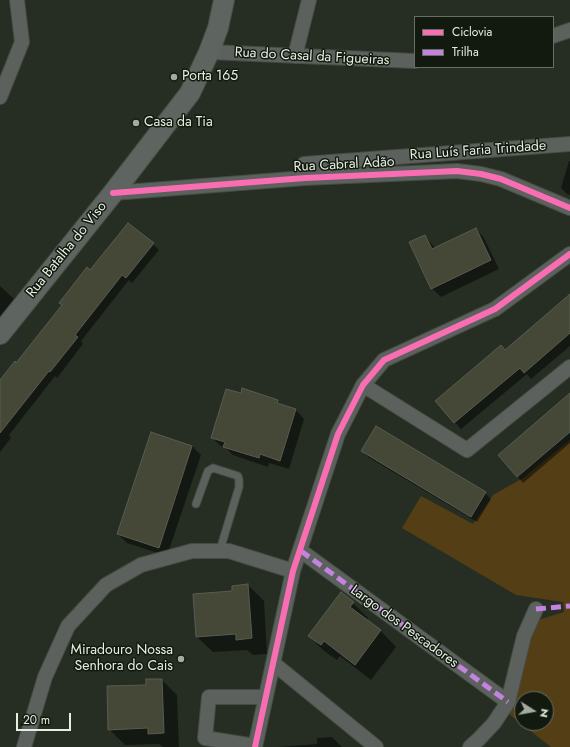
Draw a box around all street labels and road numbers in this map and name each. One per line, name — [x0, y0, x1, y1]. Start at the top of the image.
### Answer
street label: Rua do Casal da Figueiras — [234, 45, 390, 69]
street label: Rua Luís Faria Trindade — [409, 138, 547, 164]
street label: Rua Cabral Adão — [293, 154, 395, 176]
street label: Rua Batalha do Viso — [23, 199, 111, 301]
street label: Largo dos Pescadores — [347, 582, 461, 672]

